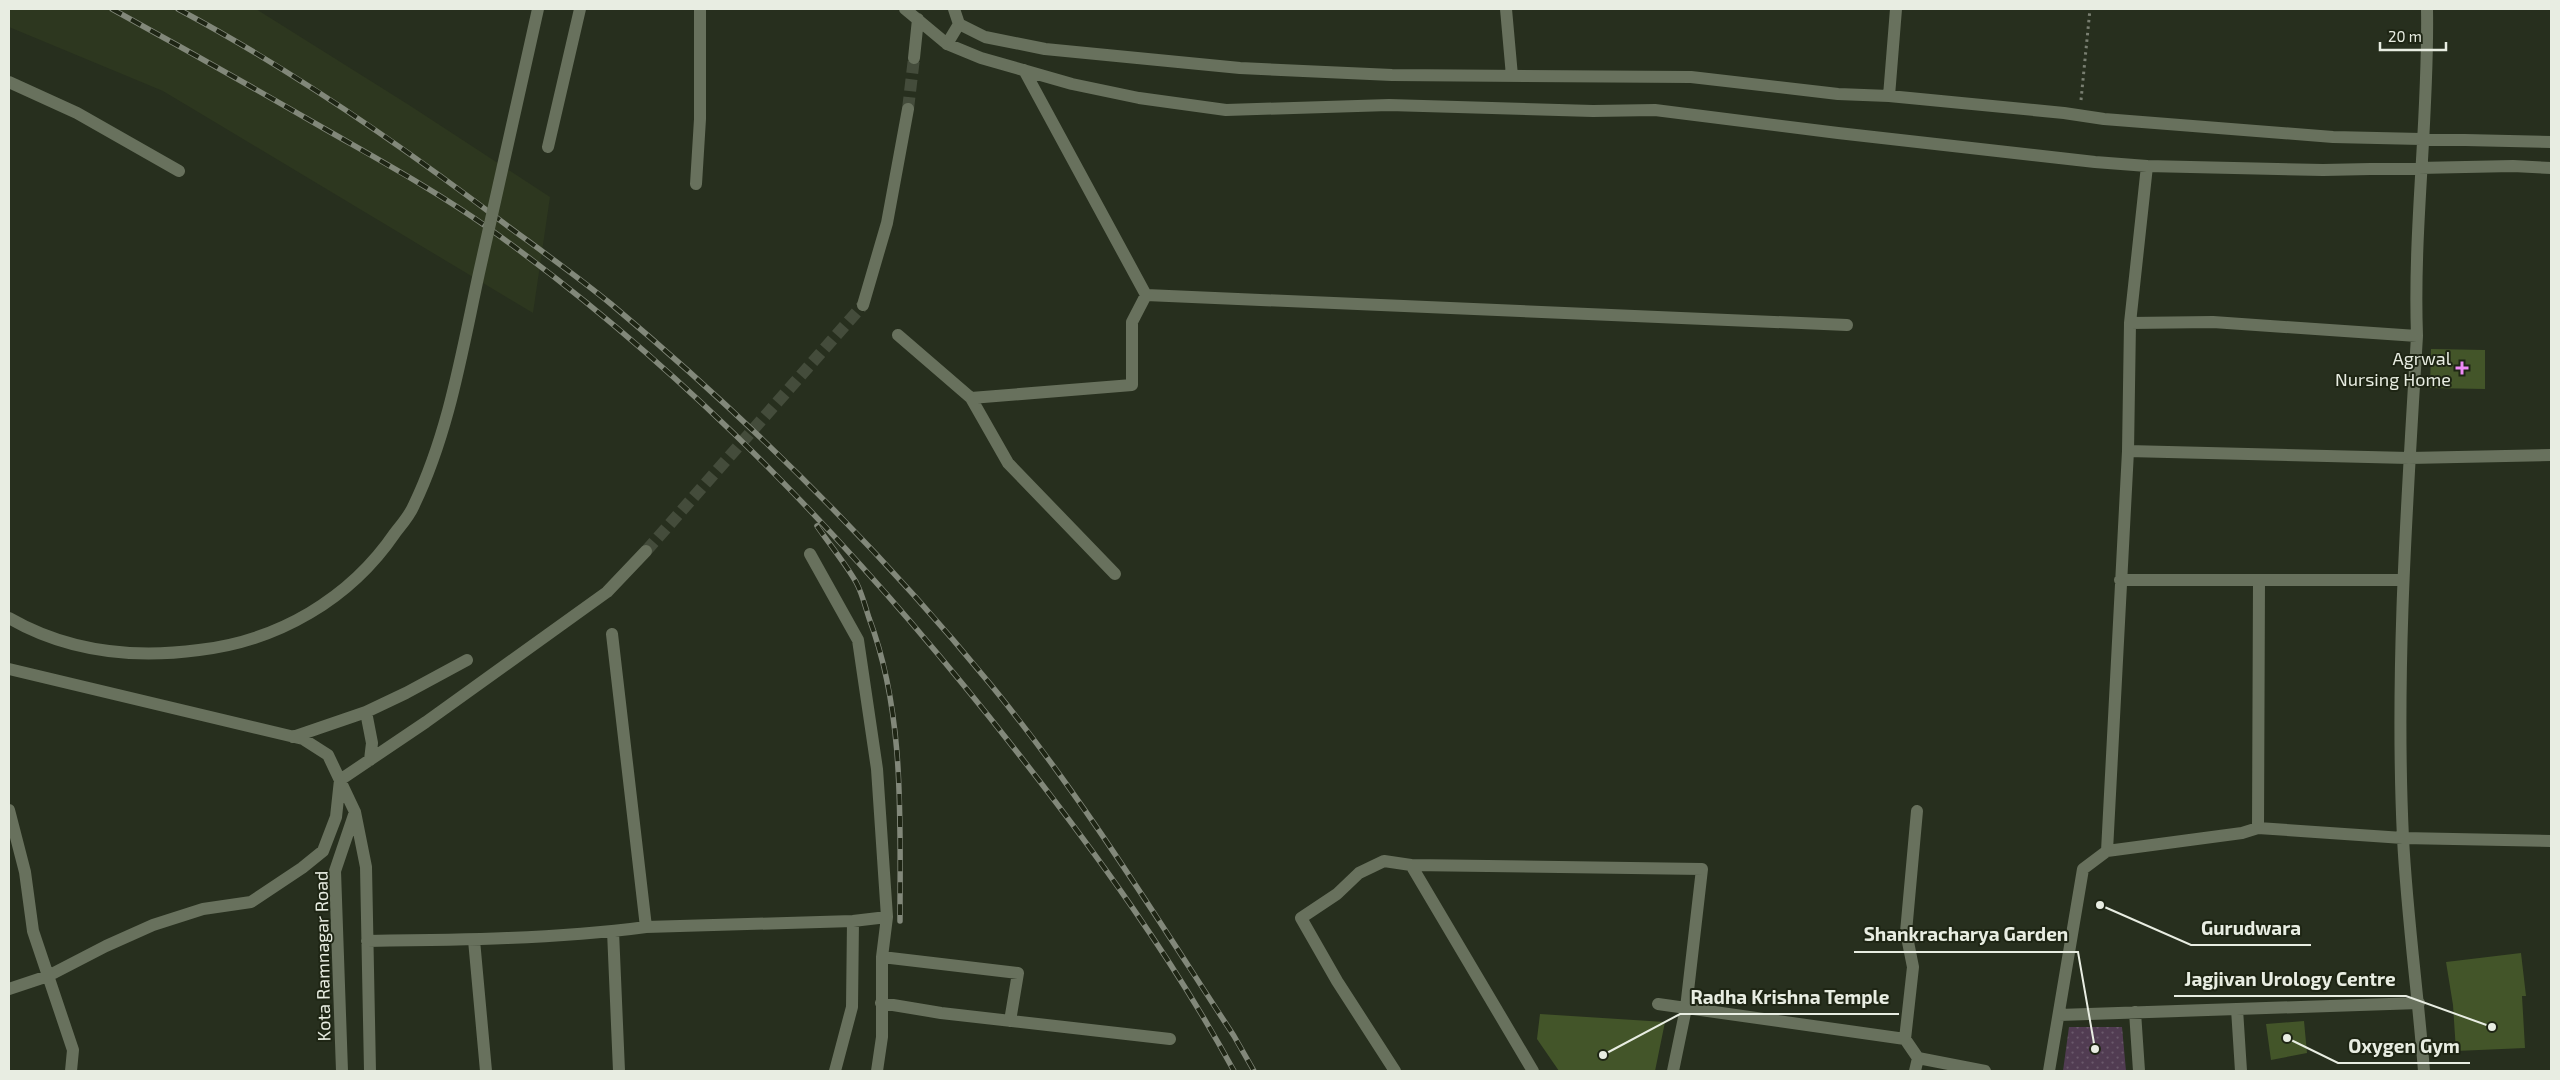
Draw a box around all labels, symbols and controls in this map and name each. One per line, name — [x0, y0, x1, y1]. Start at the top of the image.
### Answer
scale bar — [2380, 20, 2446, 52]
text: 20 m — [2388, 27, 2422, 45]
place label: Agrwal Nursing Home — [2335, 347, 2452, 390]
marker: Agrwal Nursing Home — [2455, 361, 2469, 375]
street label: Kota Ramnagar Road — [310, 871, 334, 1041]
callout: Gurudwara — [2191, 911, 2311, 945]
text: Gurudwara — [2201, 916, 2301, 939]
callout: Shankracharya Garden — [1854, 918, 2078, 952]
text: Shankracharya Garden — [1864, 922, 2068, 946]
callout: Jagjivan Urology Centre — [2174, 962, 2406, 996]
text: Jagjivan Urology Centre — [2184, 967, 2396, 991]
callout: Radha Krishna Temple — [1680, 980, 1899, 1014]
text: Radha Krishna Temple — [1690, 985, 1890, 1008]
callout: Oxygen Gym — [2338, 1029, 2470, 1063]
text: Oxygen Gym — [2348, 1034, 2460, 1058]

